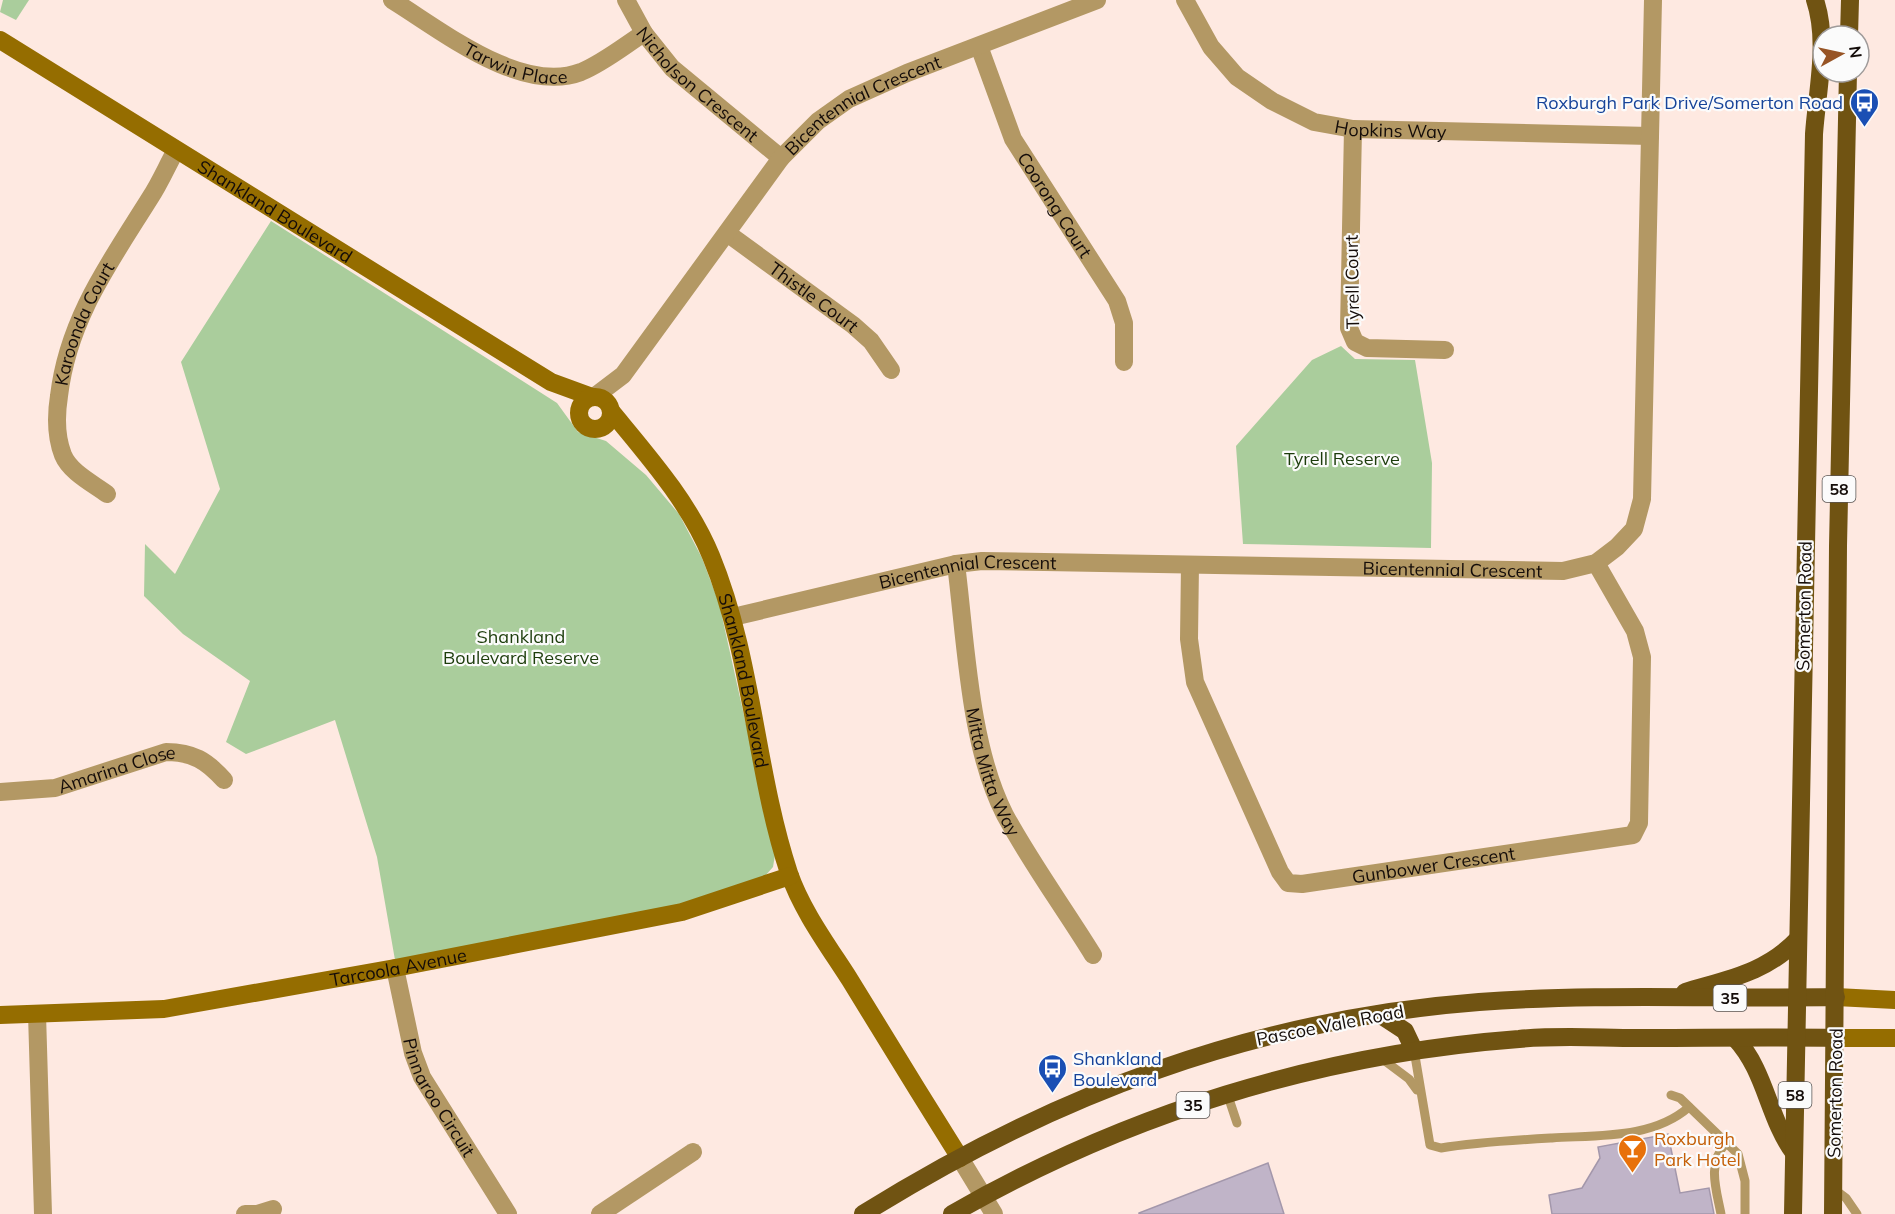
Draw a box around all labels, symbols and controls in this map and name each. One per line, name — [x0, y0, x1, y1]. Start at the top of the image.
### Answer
street label: Nicholson Crescent — [632, 22, 764, 146]
north arrow — [1811, 24, 1871, 84]
street label: Tarwin Place — [460, 37, 569, 88]
text: N — [1845, 45, 1867, 59]
street label: Bicentennial Crescent — [779, 50, 944, 160]
bus stop icon: Roxburgh Park Drive/Somerton Road — [1848, 86, 1880, 128]
place label: Roxburgh Park Drive/Somerton Road — [1536, 91, 1843, 114]
street label: Hopkins Way — [1333, 114, 1447, 143]
street label: Coorong Court — [1013, 148, 1097, 262]
street label: Shankland Boulevard — [194, 154, 357, 268]
street label: Tyrell Court — [1340, 235, 1364, 329]
street label: Thistle Court — [765, 256, 864, 337]
street label: Karoonda Court — [49, 258, 119, 387]
park label: Tyrell Reserve — [1284, 447, 1400, 470]
road number: 58 — [1822, 476, 1856, 502]
street label: Somerton Road — [1791, 541, 1817, 671]
street label: Bicentennial Crescent — [876, 549, 1057, 593]
street label: Bicentennial Crescent — [1362, 556, 1543, 582]
street label: Shankland Boulevard — [714, 590, 774, 770]
park label: Shankland Boulevard Reserve — [443, 625, 599, 669]
street label: Mitta Mitta Way — [962, 706, 1026, 840]
street label: Amarina Close — [55, 740, 176, 798]
street label: Gunbower Crescent — [1350, 841, 1516, 888]
street label: Tarcoola Avenue — [328, 943, 468, 991]
road number: 35 — [1714, 985, 1746, 1011]
street label: Pascoe Vale Road — [1254, 999, 1406, 1051]
street label: Somerton Road — [1822, 1028, 1848, 1158]
street label: Pinnaroo Circuit — [399, 1036, 481, 1161]
place label: Shankland Boulevard — [1073, 1047, 1162, 1091]
bus stop icon: Shankland Boulevard — [1036, 1052, 1068, 1094]
road number: 58 — [1778, 1082, 1812, 1108]
road number: 35 — [1176, 1092, 1210, 1118]
place label: Roxburgh Park Hotel — [1654, 1127, 1741, 1171]
bar icon: Roxburgh Park Hotel — [1617, 1132, 1649, 1174]

